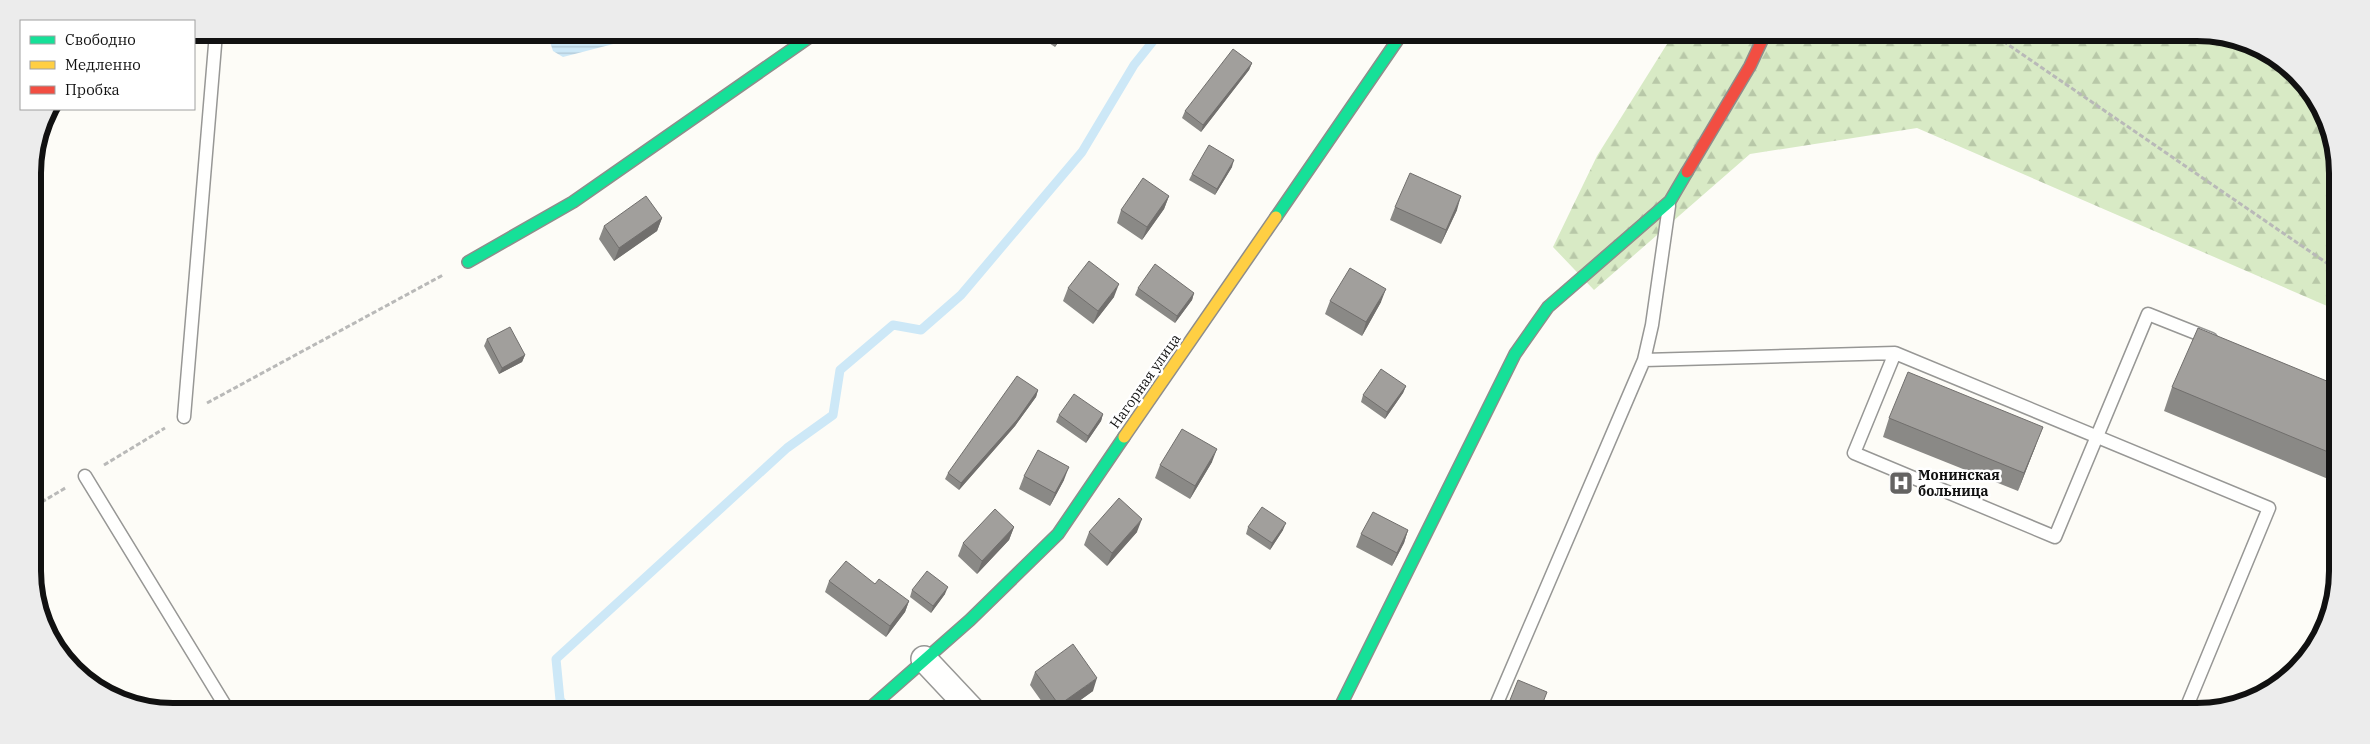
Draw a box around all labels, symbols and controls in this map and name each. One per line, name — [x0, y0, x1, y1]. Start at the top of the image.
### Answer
legend — [20, 20, 195, 110]
text: Свободно — [65, 30, 136, 49]
text: Медленно — [65, 55, 141, 74]
text: Пробка — [65, 80, 120, 99]
street label: Нагорная улица — [1106, 330, 1185, 432]
place label: Монинская больница — [1918, 466, 2000, 500]
hospital icon: Монинская больница — [1888, 470, 1914, 496]

